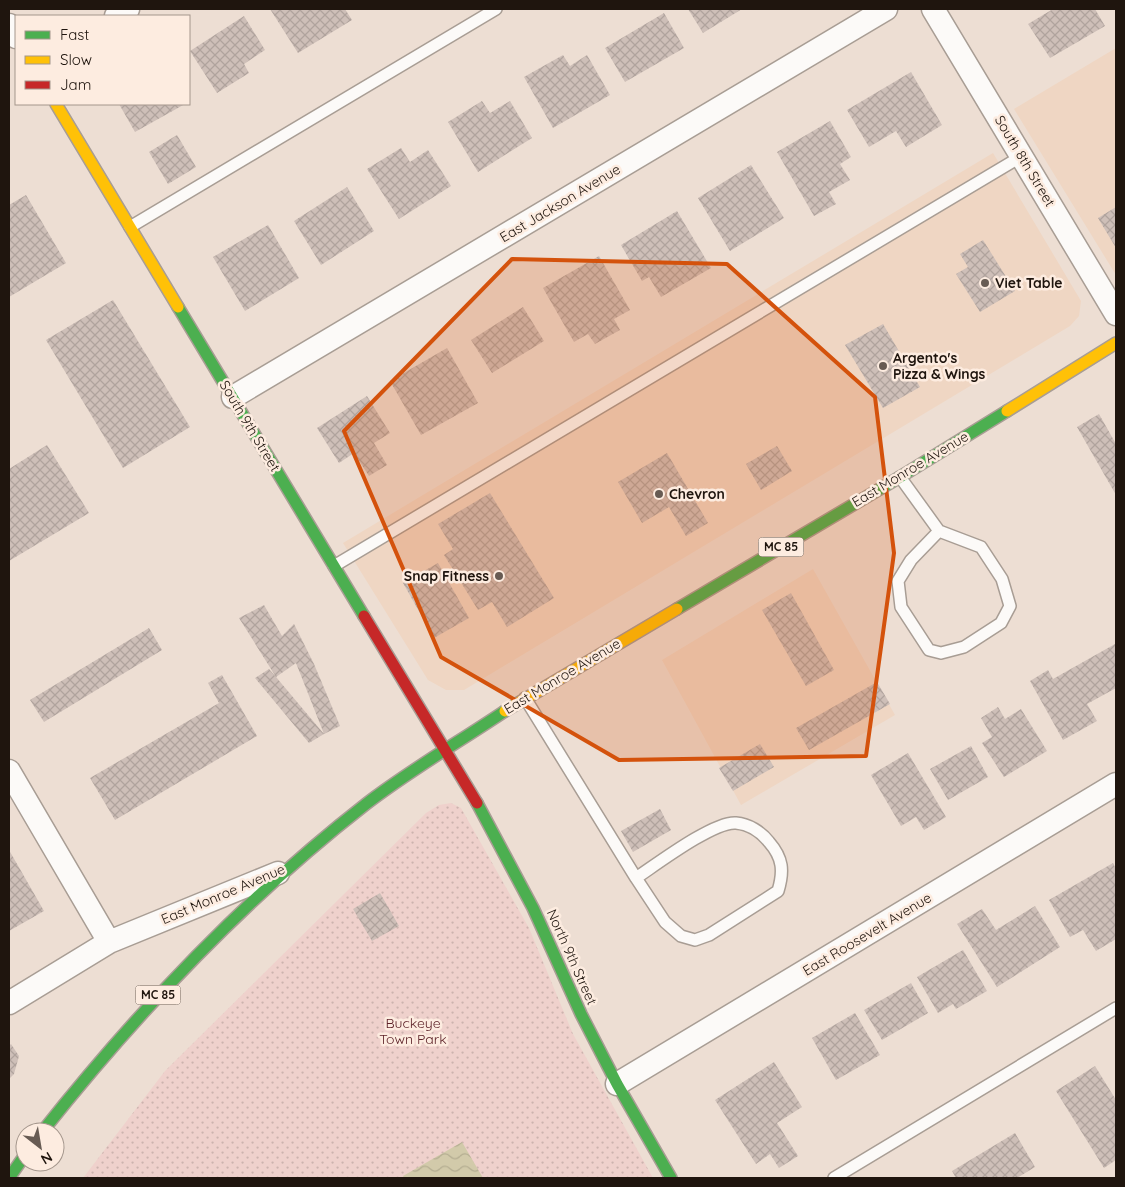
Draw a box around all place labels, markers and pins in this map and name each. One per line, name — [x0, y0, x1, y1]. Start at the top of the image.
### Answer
place label: Viet Table — [995, 274, 1063, 292]
marker: Viet Table — [979, 277, 991, 289]
place label: Argento's Pizza & Wings — [893, 349, 985, 383]
marker: Argento's Pizza & Wings — [877, 360, 889, 372]
place label: Chevron — [669, 485, 725, 503]
marker: Chevron — [653, 488, 665, 500]
place label: Snap Fitness — [404, 567, 489, 585]
marker: Snap Fitness — [493, 570, 505, 582]

